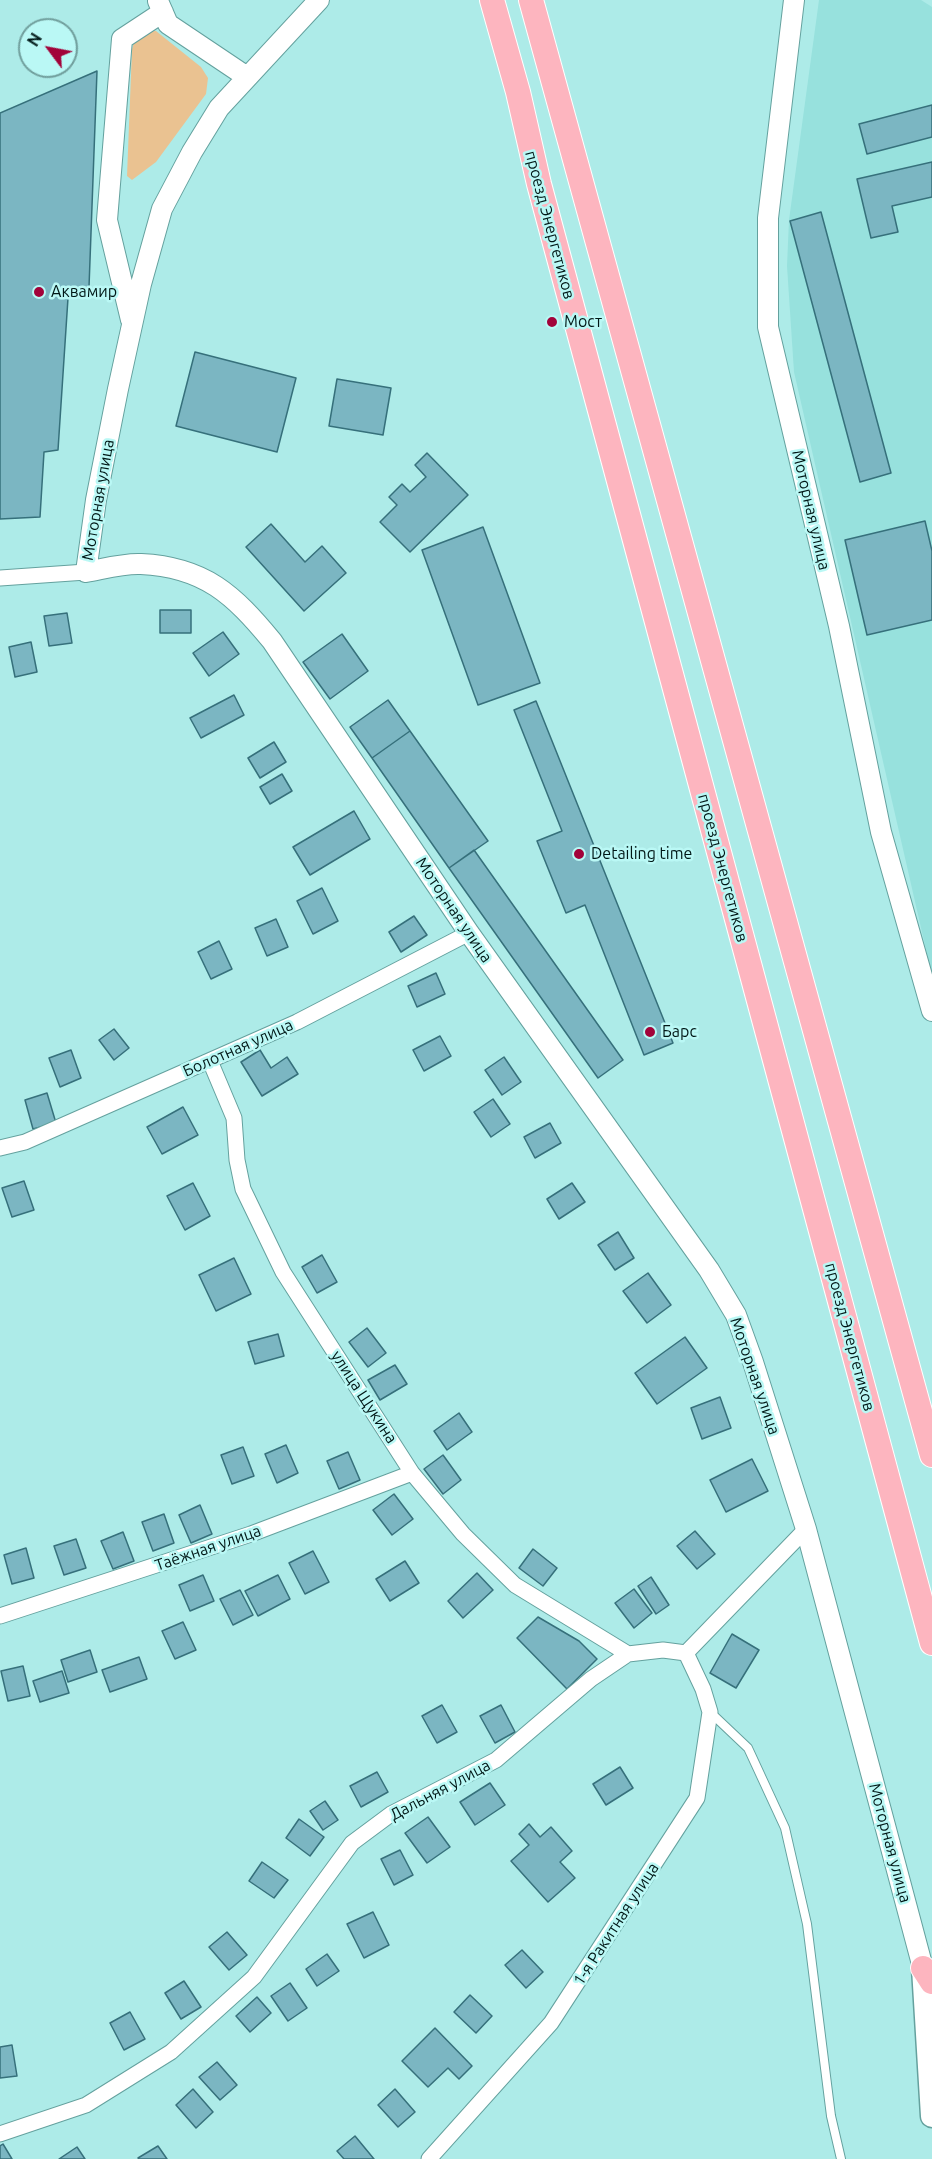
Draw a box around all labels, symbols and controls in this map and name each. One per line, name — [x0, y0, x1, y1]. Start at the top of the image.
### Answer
north arrow — [18, 18, 78, 78]
text: N — [24, 30, 45, 49]
street label: проезд Энергетиков — [521, 149, 579, 301]
place label: Аквамир — [51, 282, 117, 302]
marker: Аквамир — [32, 285, 46, 299]
place label: Мост — [564, 312, 602, 332]
marker: Мост — [545, 315, 559, 329]
street label: Моторная улица — [78, 438, 118, 562]
street label: Моторная улица — [788, 448, 834, 572]
street label: проезд Энергетиков — [694, 792, 752, 944]
place label: Detailing time — [591, 844, 692, 864]
marker: Detailing time — [572, 847, 586, 861]
street label: Моторная улица — [412, 854, 496, 966]
street label: Болотная улица — [180, 1015, 296, 1081]
place label: Барс — [662, 1022, 697, 1042]
marker: Барс — [643, 1025, 657, 1039]
street label: проезд Энергетиков — [821, 1261, 879, 1413]
street label: Моторная улица — [726, 1315, 784, 1437]
street label: улица Щукина — [327, 1347, 401, 1447]
street label: Таёжная улица — [152, 1521, 264, 1575]
street label: Дальняя улица — [386, 1755, 494, 1825]
street label: Моторная улица — [865, 1781, 915, 1905]
street label: 1-я Ракитная улица — [569, 1859, 663, 1989]

